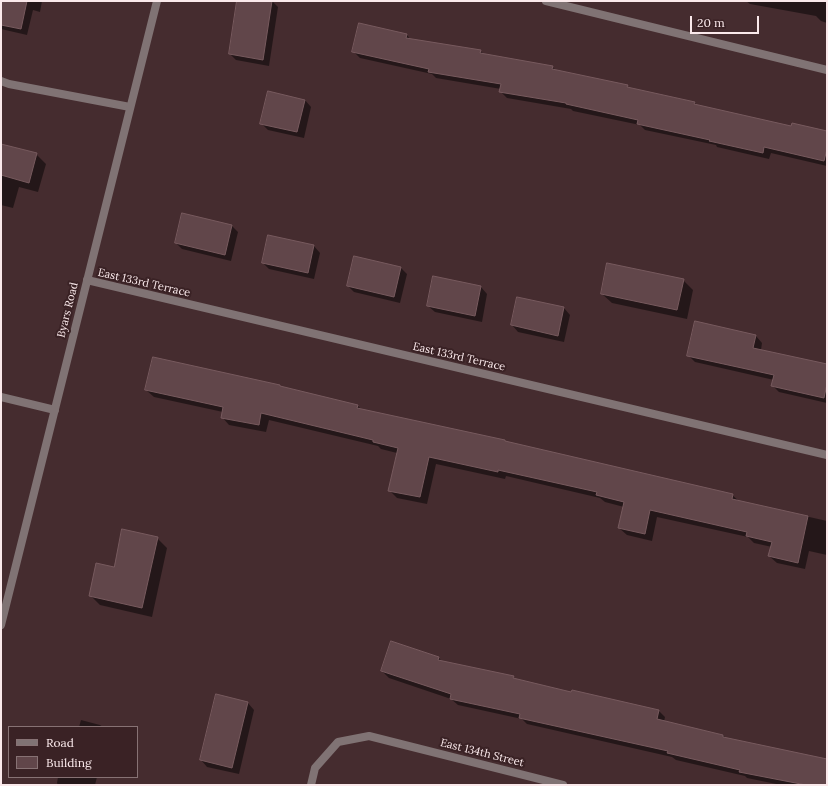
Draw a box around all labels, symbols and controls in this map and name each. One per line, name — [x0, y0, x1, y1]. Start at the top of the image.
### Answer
scale bar — [692, 8, 761, 34]
text: 20 m — [697, 15, 725, 30]
street label: East 133rd Terrace — [96, 266, 192, 300]
street label: Byars Road — [55, 281, 81, 339]
street label: East 133rd Terrace — [411, 340, 507, 374]
legend — [8, 726, 138, 778]
text: Road — [46, 735, 74, 750]
street label: East 134th Street — [439, 736, 525, 770]
text: Building — [46, 755, 92, 770]

